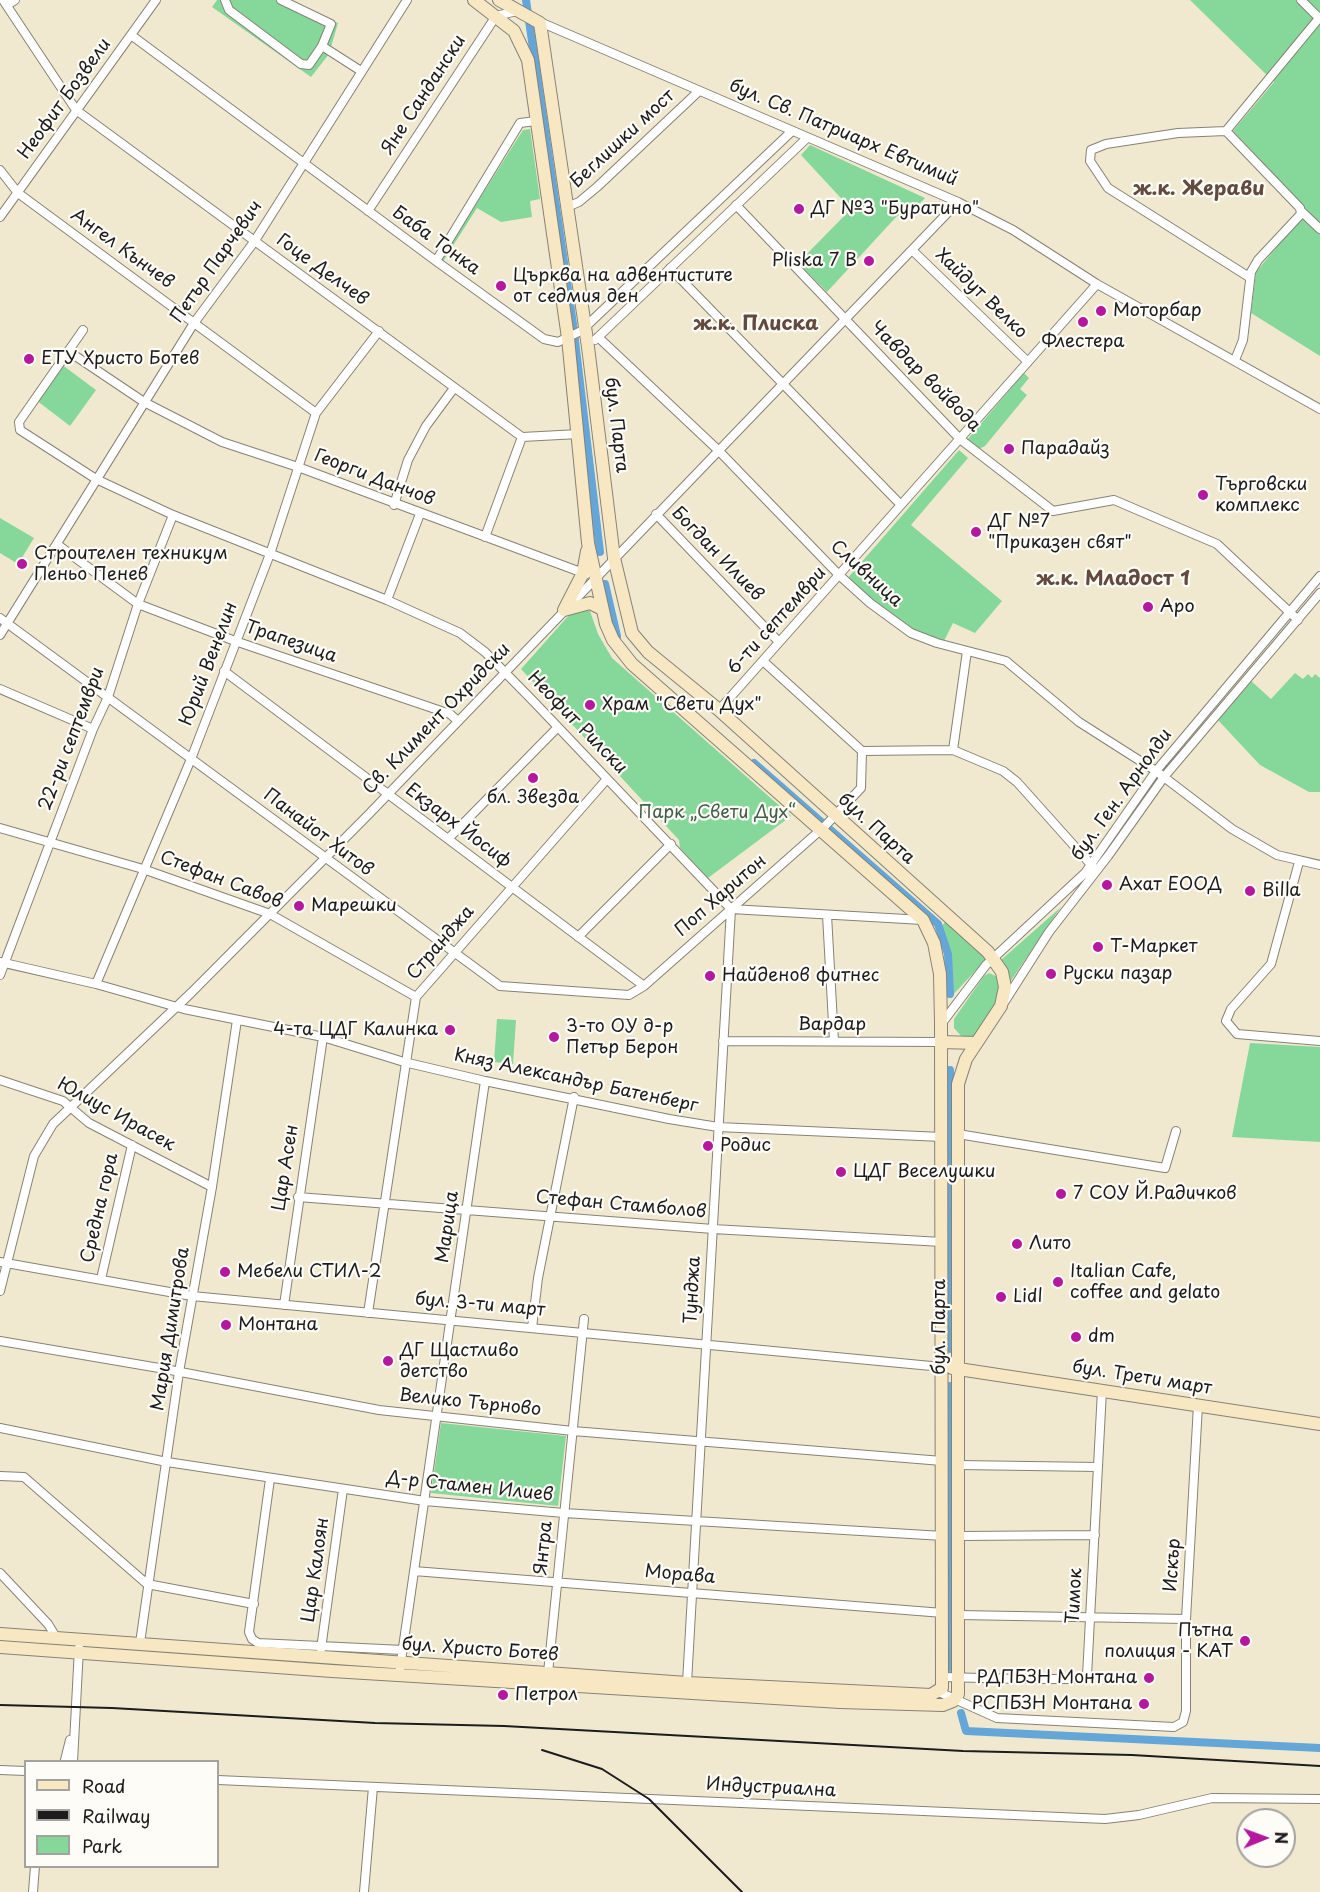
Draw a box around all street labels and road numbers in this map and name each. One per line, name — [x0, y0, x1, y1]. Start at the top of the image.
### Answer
street label: Яне Сандански — [377, 31, 471, 159]
street label: Неофит Бозвели — [14, 34, 116, 164]
street label: бул. Св. Патриарх Евтимий — [726, 75, 960, 191]
street label: Беглишки мост — [566, 85, 680, 193]
street label: Петър Парчевич — [167, 197, 267, 327]
street label: Баба Тонка — [388, 202, 484, 280]
street label: Ангел Кънчев — [66, 204, 178, 294]
street label: Гоце Делчев — [272, 230, 372, 310]
street label: Хайдут Велко — [930, 245, 1032, 343]
street label: Чавдар войвода — [865, 317, 985, 437]
street label: бул. Парта — [599, 376, 633, 474]
street label: Георги Данчов — [311, 445, 437, 511]
street label: Богдан Илиев — [666, 502, 768, 606]
street label: Сливница — [826, 536, 906, 612]
street label: 6-ти септември — [723, 563, 831, 679]
street label: Юрий Венелин — [176, 599, 242, 729]
street label: Трапезица — [242, 616, 340, 668]
street label: Св. Климент Охридски — [359, 639, 515, 799]
street label: 22-ри септември — [35, 664, 109, 814]
street label: Неофит Рилски — [523, 667, 631, 779]
street label: бул. Ген. Арнолди — [1067, 725, 1177, 865]
street label: Екзарх Йосиф — [401, 779, 515, 873]
street label: Панайот Хитов — [259, 785, 377, 881]
street label: бул. Парта — [833, 789, 919, 869]
street label: Стефан Савов — [157, 847, 285, 913]
street label: Поп Харитон — [671, 851, 771, 941]
street label: Странджа — [403, 901, 479, 985]
street label: Вардар — [798, 1014, 866, 1036]
street label: Княз Александър Батенберг — [452, 1045, 700, 1117]
street label: Юлиус Ирасек — [53, 1074, 179, 1156]
street label: Цар Асен — [269, 1123, 303, 1213]
street label: Средна гора — [77, 1151, 123, 1265]
street label: Стефан Стамболов — [535, 1187, 707, 1223]
street label: Марица — [432, 1190, 464, 1264]
street label: Мария Димитрова — [147, 1246, 195, 1412]
street label: Тунджа — [680, 1256, 706, 1324]
street label: бул. Парта — [929, 1279, 951, 1375]
street label: бул. 3-ти март — [414, 1289, 546, 1321]
street label: бул. Трети март — [1070, 1356, 1214, 1400]
street label: Велико Търново — [398, 1385, 542, 1421]
street label: Д-р Стамен Илиев — [386, 1468, 554, 1506]
street label: Цар Калоян — [298, 1516, 334, 1624]
street label: Янтра — [530, 1520, 558, 1576]
street label: Искър — [1160, 1538, 1186, 1592]
street label: Морава — [644, 1561, 716, 1589]
street label: Тимок — [1063, 1567, 1087, 1625]
street label: бул. Христо Ботев — [401, 1634, 559, 1666]
street label: Индустриална — [706, 1774, 836, 1802]

